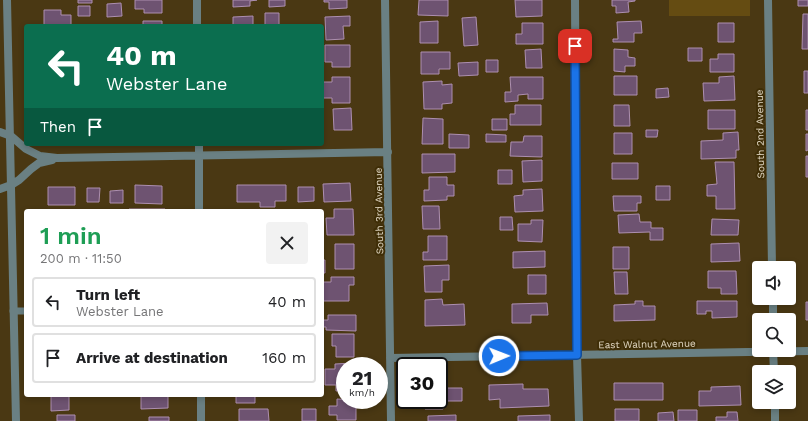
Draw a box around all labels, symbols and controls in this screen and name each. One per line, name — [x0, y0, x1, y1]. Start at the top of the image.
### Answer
pin — [558, 29, 592, 63]
icon: arrive — [564, 35, 586, 57]
text: 40 m — [106, 39, 176, 72]
icon: left — [40, 40, 92, 92]
text: Webster Lane — [106, 73, 227, 94]
street label: South 2nd Avenue — [754, 89, 766, 179]
icon: arrive — [84, 116, 106, 138]
text: Then — [40, 118, 76, 136]
street label: South 3rd Avenue — [373, 167, 385, 254]
text: 1 min — [40, 222, 102, 250]
button: close — [266, 222, 308, 264]
text: 200 m · 11:50 — [40, 251, 122, 266]
map controls — [752, 261, 796, 409]
button: sound — [752, 261, 796, 305]
text: Turn left — [76, 286, 140, 304]
icon: left — [42, 291, 64, 313]
text: 40 m — [268, 293, 306, 311]
text: Webster Lane — [76, 304, 164, 319]
button: search — [752, 313, 796, 357]
position arrow — [478, 335, 520, 377]
street label: East Walnut Avenue — [598, 338, 696, 350]
icon: arrive — [42, 347, 64, 369]
text: Arrive at destination — [76, 349, 228, 367]
text: 160 m — [262, 349, 306, 367]
speed limit sign: 30 — [396, 357, 448, 409]
button: layers — [752, 365, 796, 409]
text: 21 — [352, 366, 372, 390]
text: km/h — [349, 387, 375, 398]

